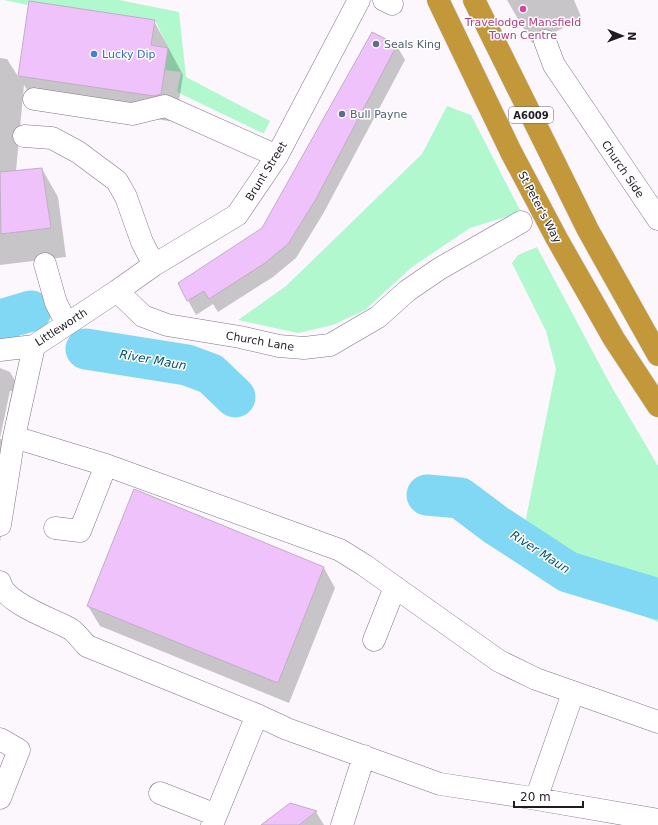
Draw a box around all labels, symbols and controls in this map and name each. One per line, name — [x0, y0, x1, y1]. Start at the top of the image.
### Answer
marker: Travelodge Mansfield Town Centre — [518, 4, 528, 14]
place label: Travelodge Mansfield Town Centre — [464, 16, 581, 42]
north arrow — [602, 16, 642, 56]
text: N — [625, 31, 638, 41]
place label: Seals King — [384, 38, 441, 51]
marker: Seals King — [371, 39, 381, 49]
place label: Lucky Dip — [102, 48, 155, 61]
marker: Lucky Dip — [89, 49, 99, 59]
road number: A6009 — [509, 107, 553, 123]
place label: Bull Payne — [350, 108, 407, 121]
marker: Bull Payne — [337, 109, 347, 119]
street label: Church Side — [599, 138, 647, 201]
street label: Brunt Street — [243, 139, 290, 203]
street label: St Peter's Way — [515, 169, 564, 246]
street label: Littleworth — [33, 306, 90, 349]
street label: Church Lane — [225, 329, 295, 354]
water label: River Maun — [118, 347, 188, 373]
water label: River Maun — [508, 528, 572, 576]
scale bar — [514, 783, 583, 809]
text: 20 m — [520, 790, 551, 804]

